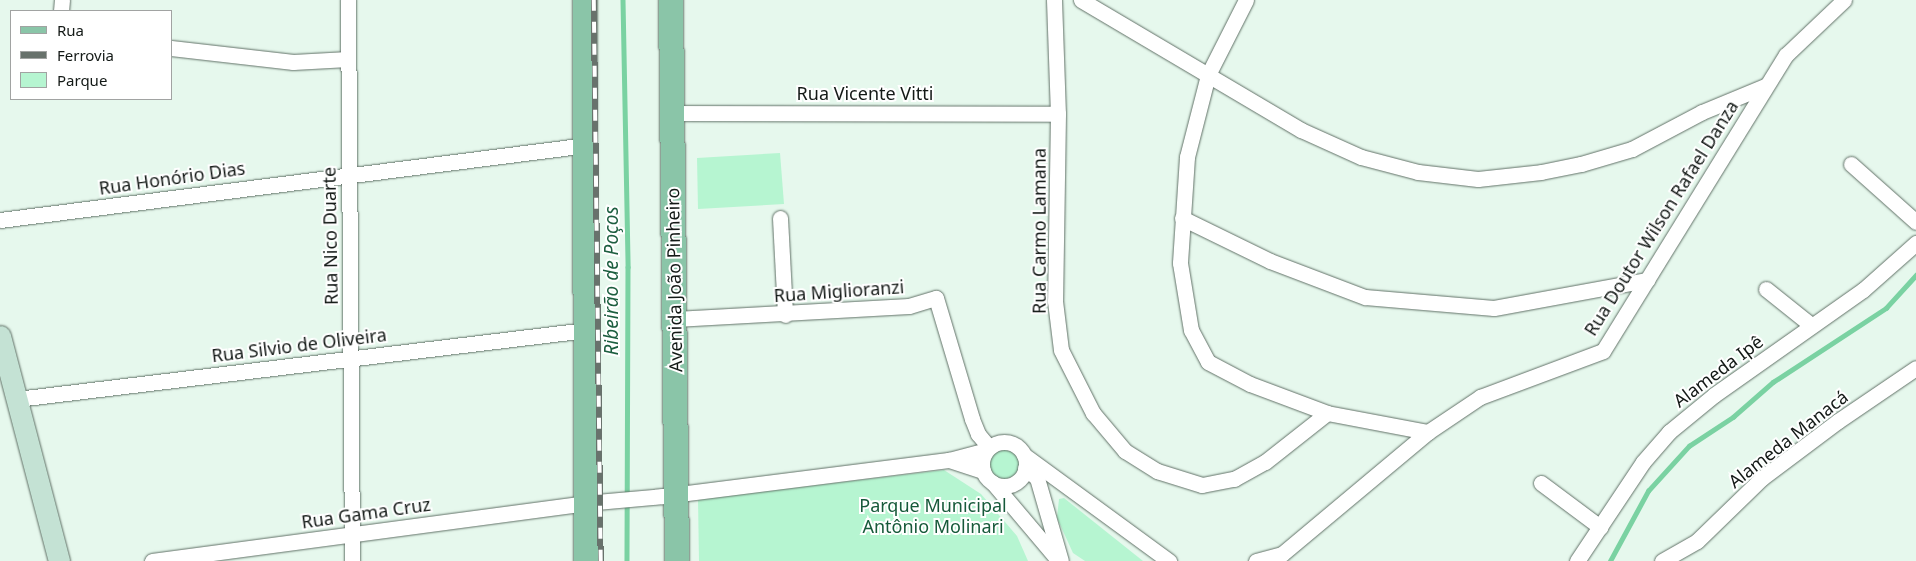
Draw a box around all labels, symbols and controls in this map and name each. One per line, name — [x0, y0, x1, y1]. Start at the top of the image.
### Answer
legend — [10, 10, 172, 100]
text: Rua — [57, 20, 84, 40]
text: Ferrovia — [57, 45, 114, 65]
text: Parque — [57, 70, 107, 90]
street label: Rua Vicente Vitti — [797, 82, 933, 104]
street label: Rua Doutor Wilson Rafael Danza — [1579, 96, 1743, 340]
street label: Rua Carmo Lamana — [1028, 148, 1050, 314]
street label: Rua Honório Dias — [97, 157, 247, 199]
street label: Rua Nico Duarte — [318, 167, 342, 305]
street label: Avenida João Pinheiro — [662, 188, 686, 372]
water label: Ribeirão de Poços — [601, 206, 623, 356]
street label: Rua Miglioranzi — [773, 276, 905, 306]
street label: Rua Silvio de Oliveira — [210, 324, 388, 366]
street label: Alameda Ipê — [1669, 330, 1767, 412]
street label: Alameda Manacá — [1724, 386, 1852, 492]
street label: Rua Gama Cruz — [300, 493, 432, 533]
park label: Parque Municipal Antônio Molinari — [859, 495, 1007, 538]

